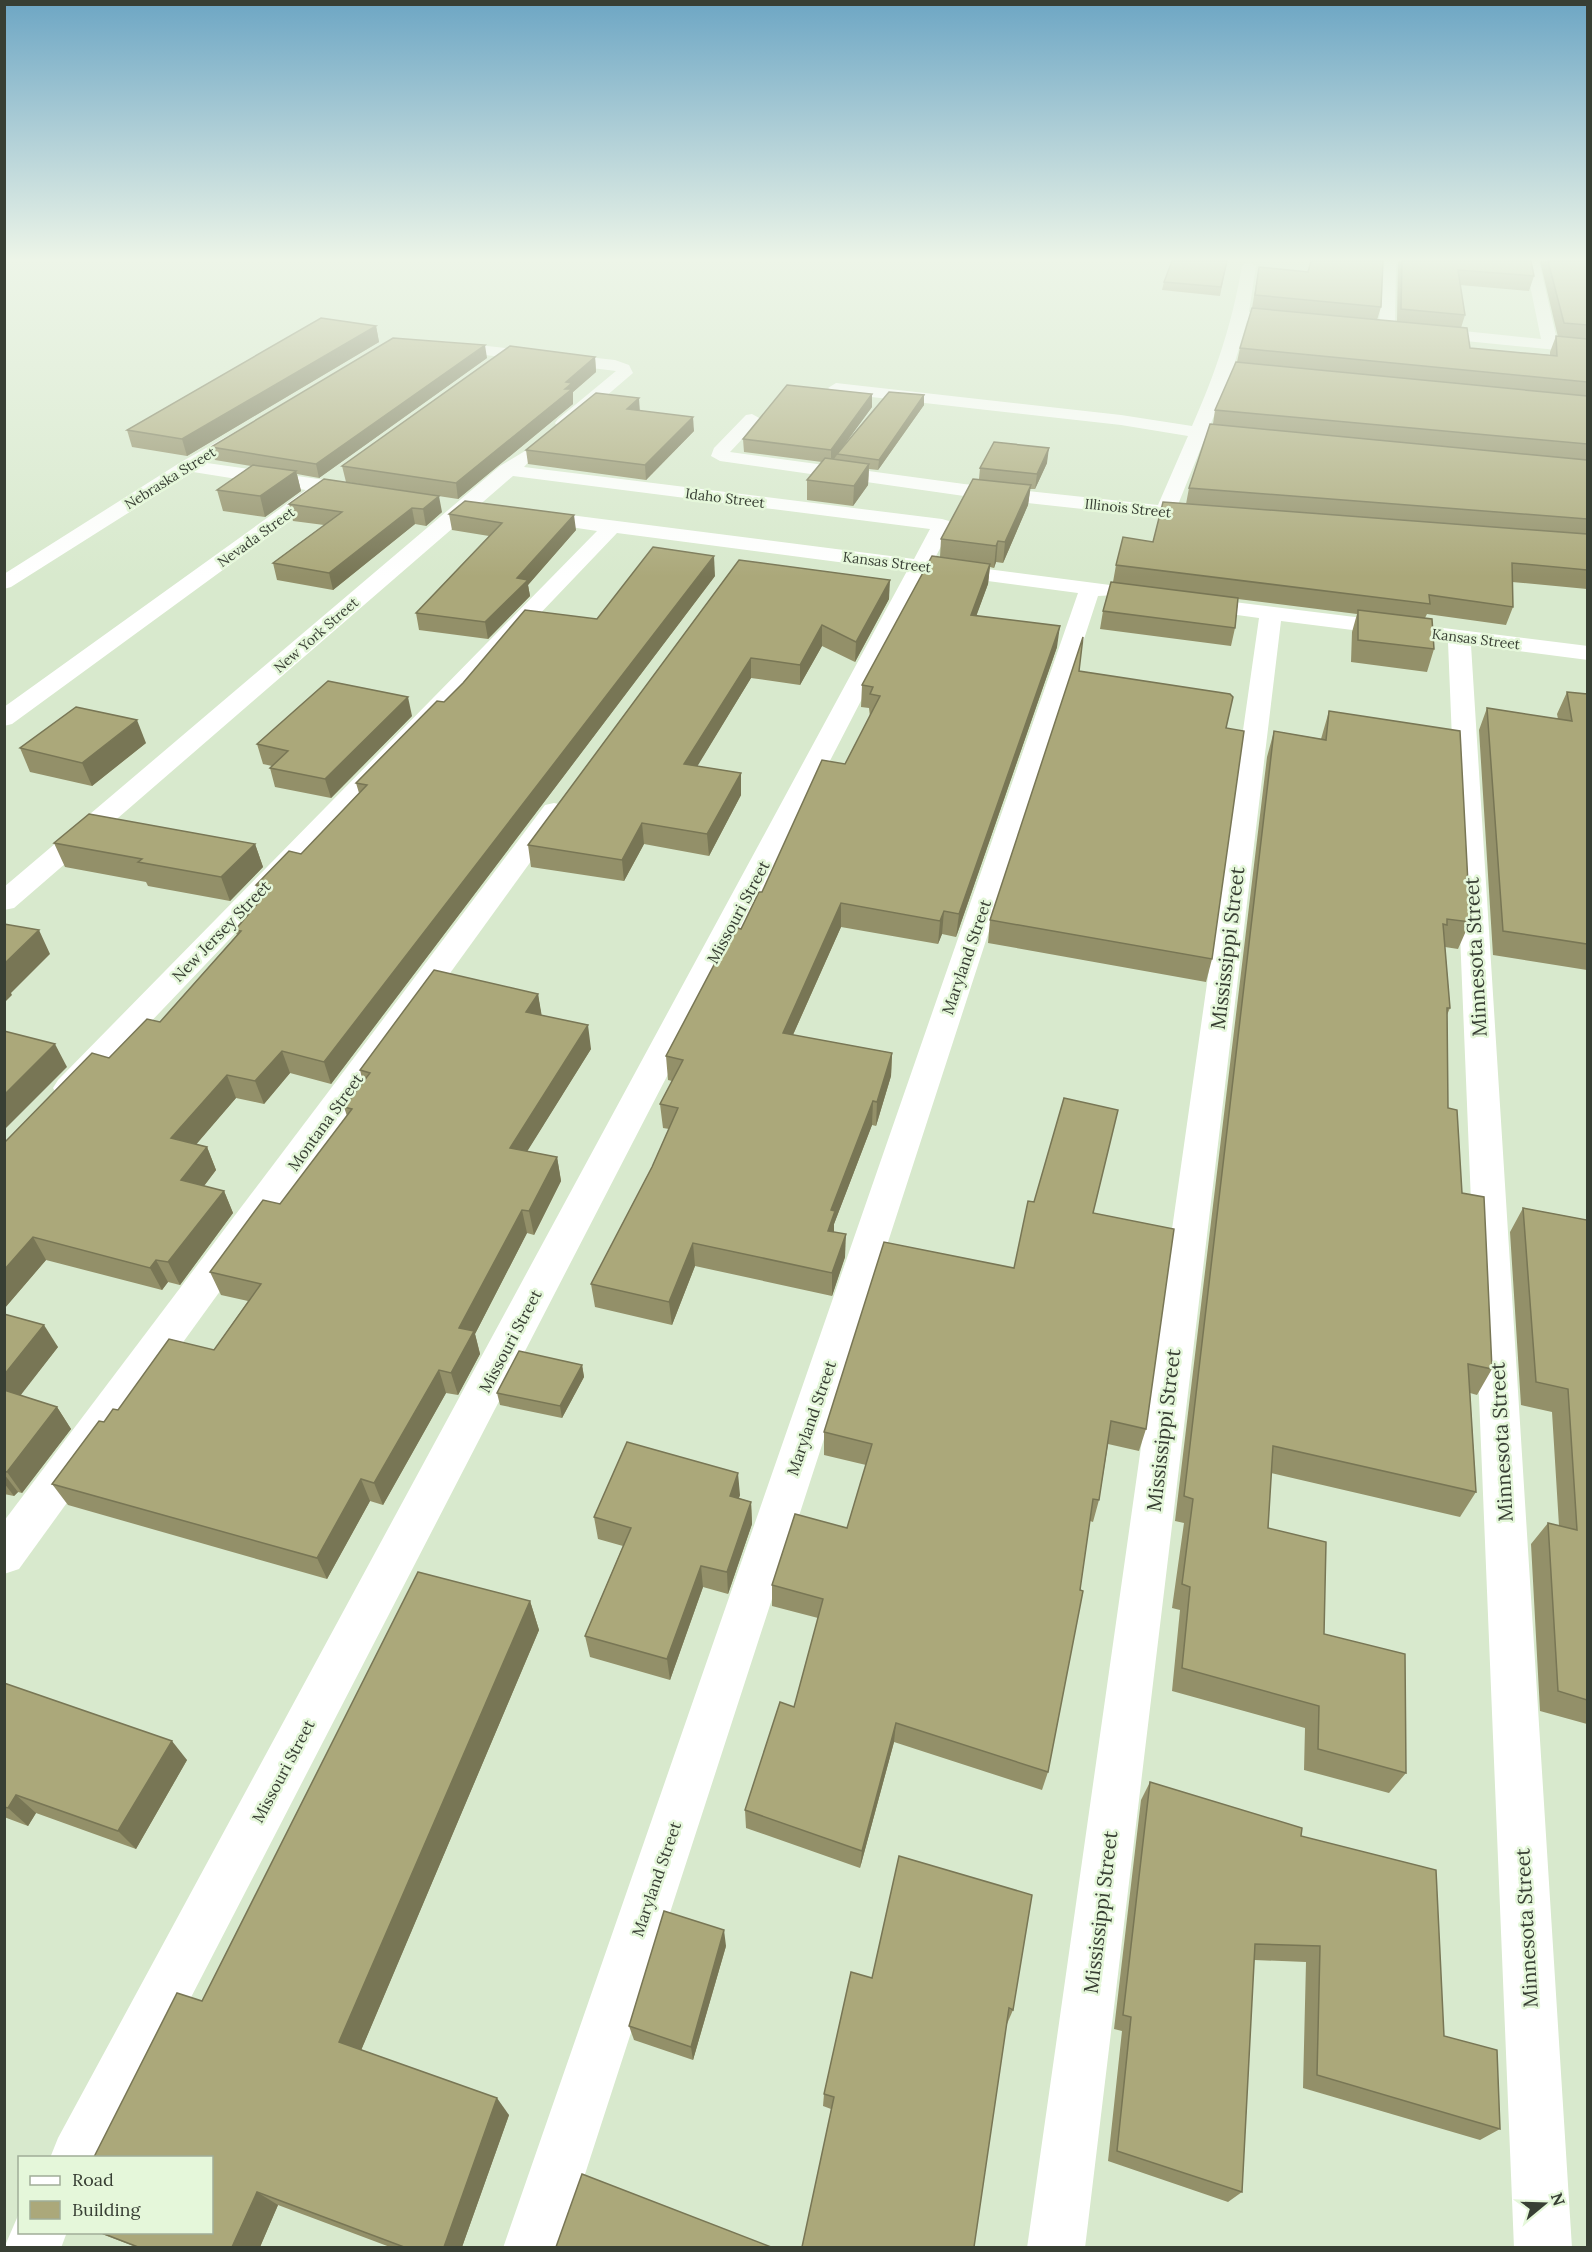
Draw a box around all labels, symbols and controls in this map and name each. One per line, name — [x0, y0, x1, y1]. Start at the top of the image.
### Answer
street label: Nebraska Street — [121, 442, 219, 513]
street label: Idaho Street — [684, 484, 766, 512]
street label: Illinois Street — [1084, 495, 1173, 522]
street label: Nevada Street — [214, 503, 299, 571]
street label: Kansas Street — [842, 548, 933, 576]
street label: New York Street — [270, 593, 362, 677]
street label: Kansas Street — [1431, 625, 1522, 653]
street label: Missouri Street — [702, 856, 774, 967]
street label: Mississippi Street — [1205, 865, 1249, 1031]
street label: New Jersey Street — [168, 876, 275, 986]
street label: Minnesota Street — [1458, 876, 1492, 1038]
street label: Maryland Street — [937, 896, 995, 1017]
street label: Montana Street — [283, 1069, 368, 1175]
street label: Missouri Street — [474, 1285, 546, 1396]
street label: Mississippi Street — [1141, 1347, 1185, 1513]
street label: Maryland Street — [782, 1357, 840, 1478]
street label: Minnesota Street — [1484, 1361, 1518, 1523]
street label: Missouri Street — [247, 1715, 319, 1826]
street label: Maryland Street — [627, 1818, 685, 1939]
street label: Mississippi Street — [1078, 1829, 1122, 1995]
street label: Minnesota Street — [1509, 1847, 1543, 2009]
legend — [18, 2156, 213, 2234]
text: Road — [72, 2168, 114, 2191]
north arrow — [1514, 2174, 1574, 2234]
text: N — [1547, 2190, 1570, 2208]
text: Building — [72, 2198, 142, 2221]

